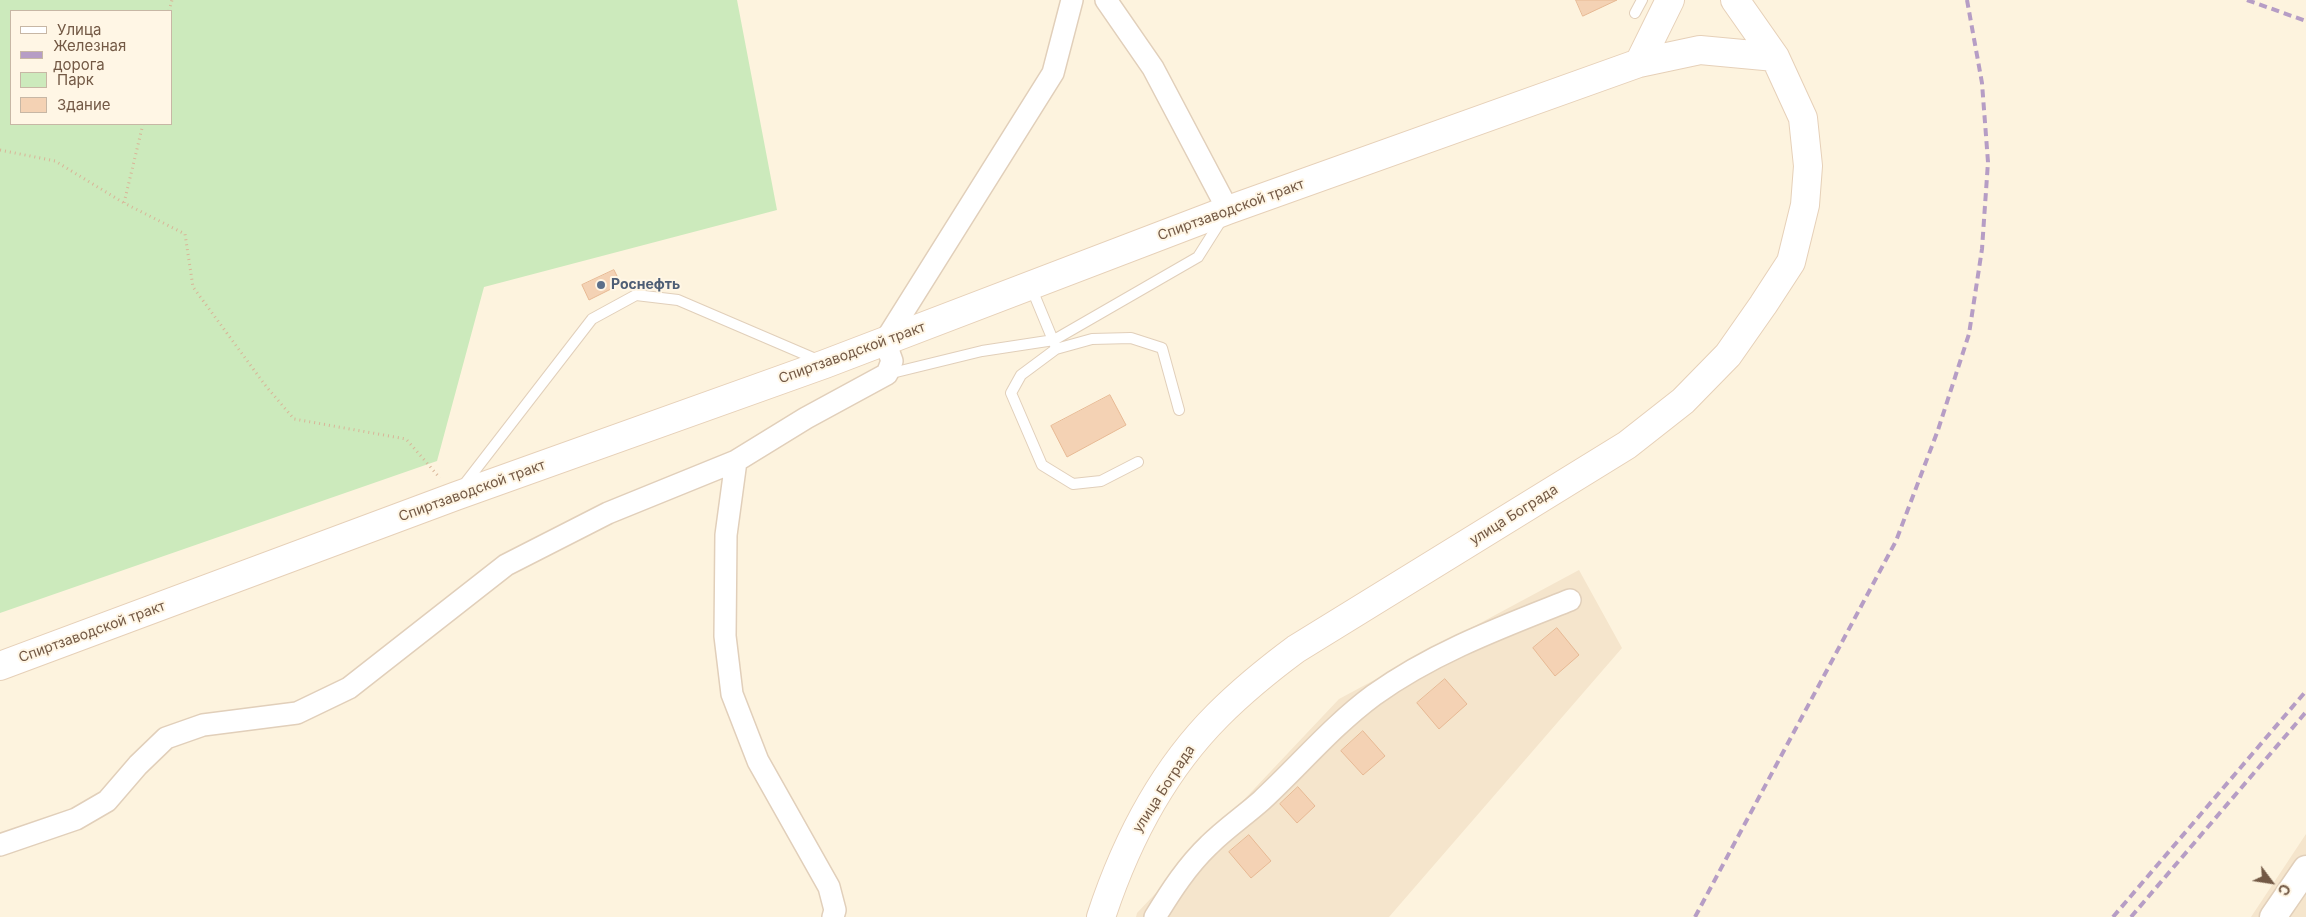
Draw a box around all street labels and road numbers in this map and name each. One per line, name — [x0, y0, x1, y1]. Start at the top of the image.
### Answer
street label: Спиртзаводской тракт — [1155, 176, 1307, 244]
street label: Спиртзаводской тракт — [776, 319, 928, 387]
street label: Спиртзаводской тракт — [396, 457, 548, 525]
street label: улица Бограда — [1467, 481, 1561, 549]
street label: Спиртзаводской тракт — [16, 598, 168, 666]
street label: улица Бограда — [1130, 742, 1198, 836]

